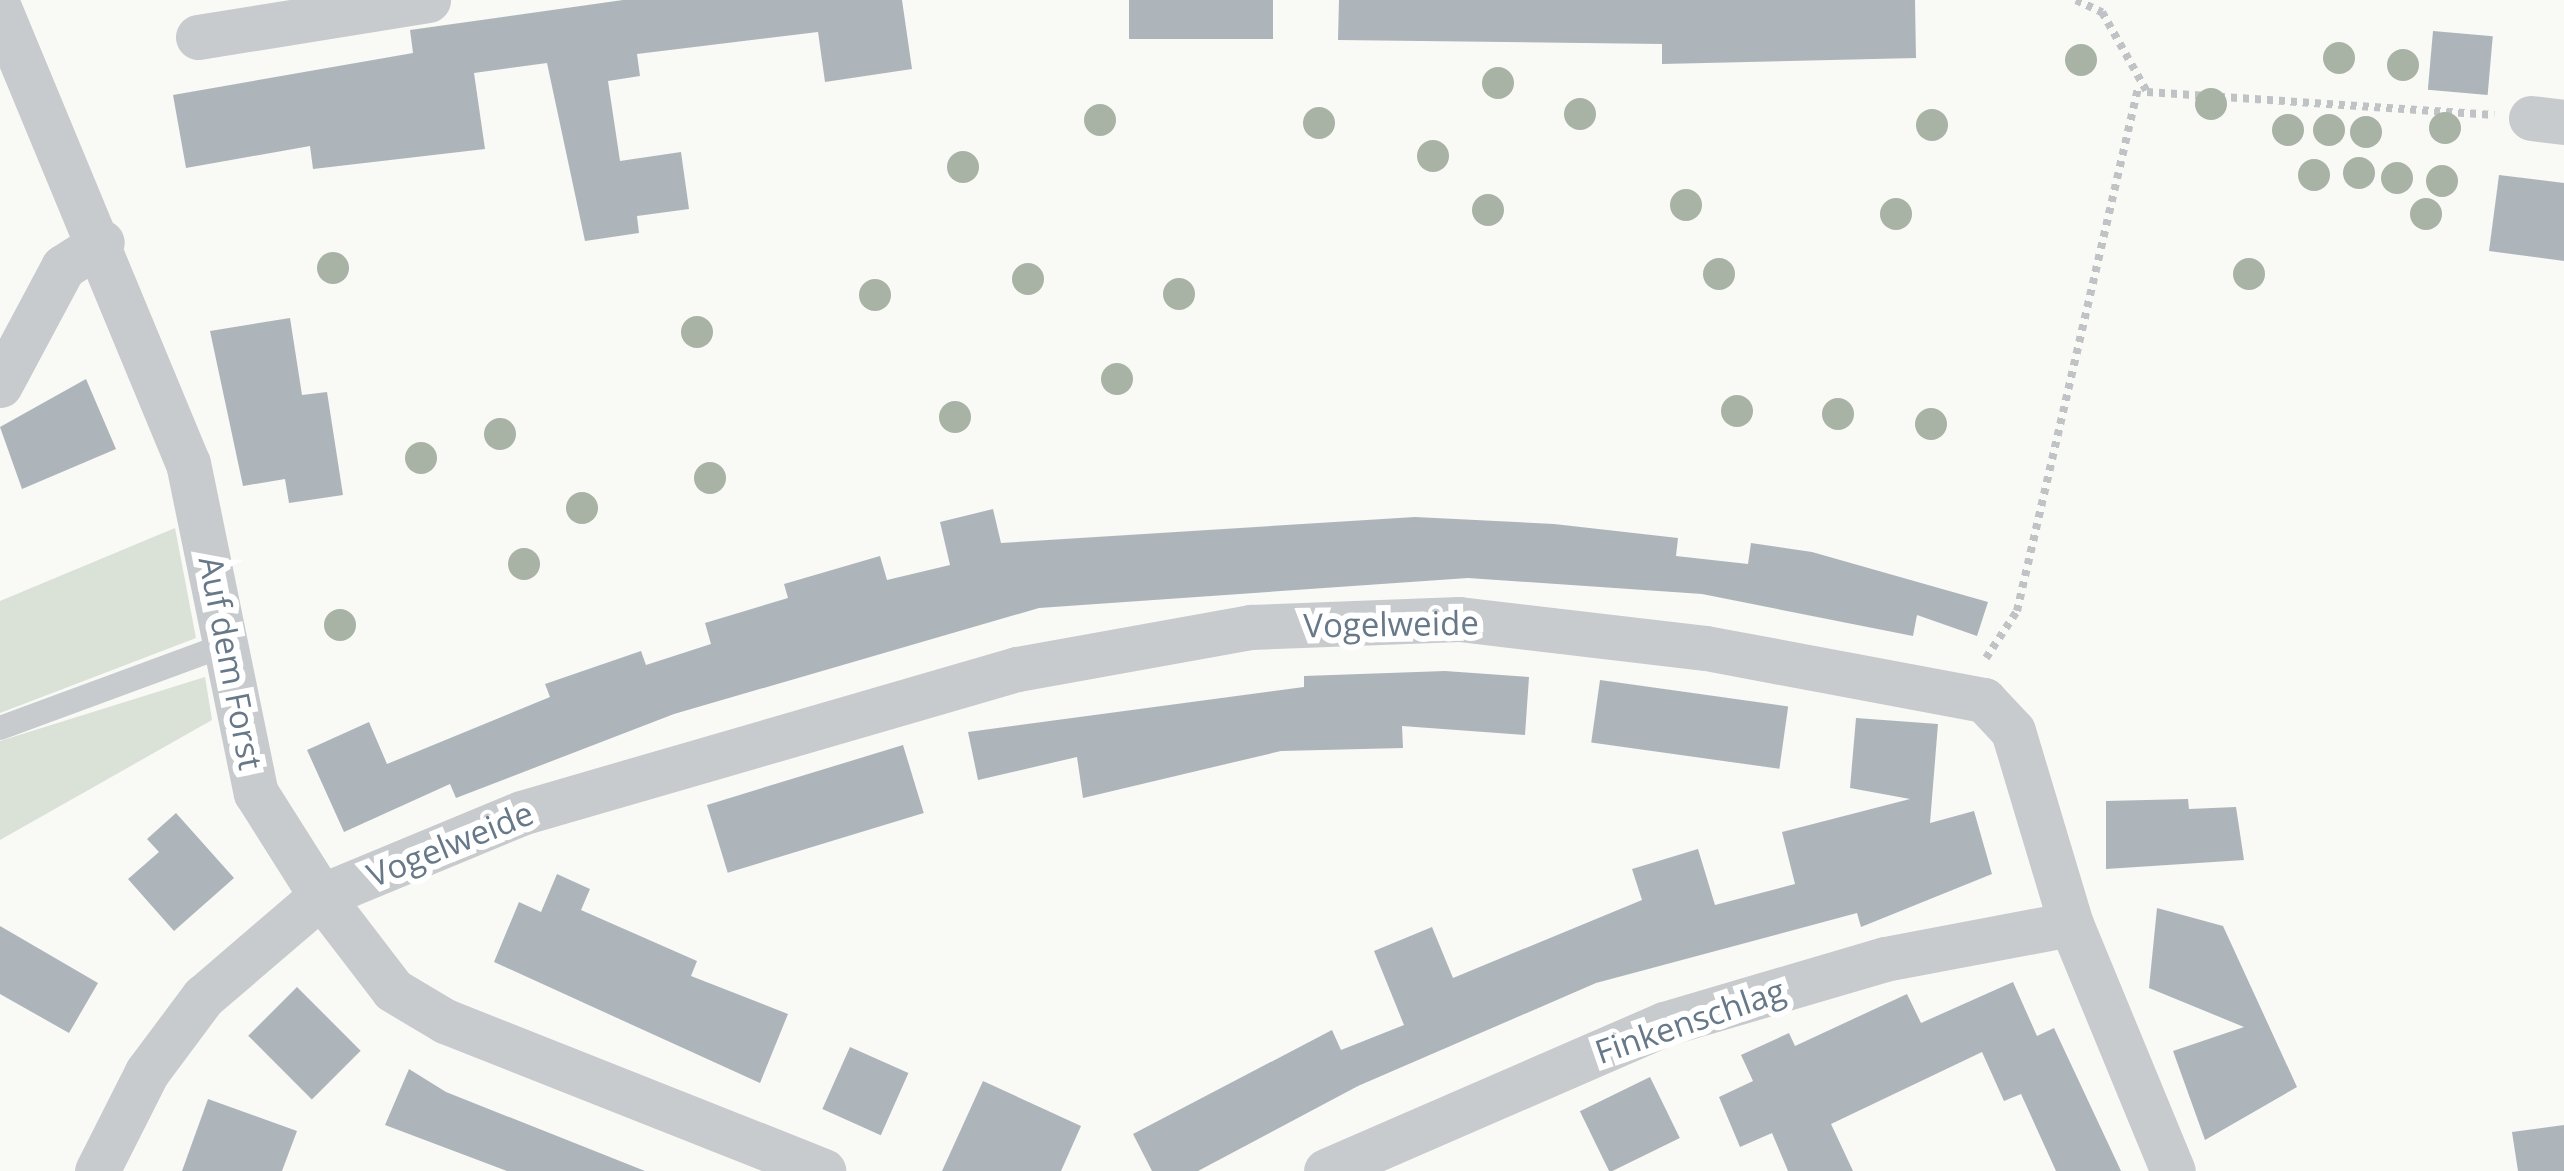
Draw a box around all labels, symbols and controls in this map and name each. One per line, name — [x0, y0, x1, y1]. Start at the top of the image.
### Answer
street label: Auf dem Forst — [191, 553, 271, 773]
street label: Vogelweide — [1303, 603, 1479, 645]
street label: Vogelweide — [361, 793, 539, 895]
street label: Finkenschlag — [1590, 970, 1790, 1072]

